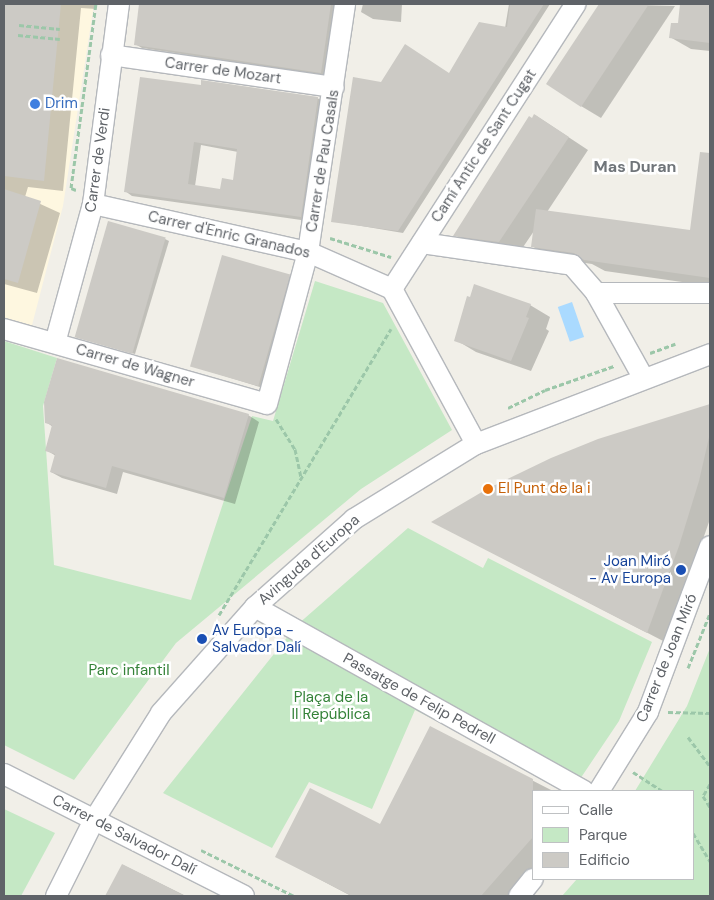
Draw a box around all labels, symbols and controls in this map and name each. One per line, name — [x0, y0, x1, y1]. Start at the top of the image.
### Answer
street label: Carrer de Mozart — [163, 54, 283, 88]
street label: Camí Antic de Sant Cugat — [428, 66, 540, 226]
street label: Carrer de Pau Casals — [303, 88, 343, 234]
place label: Drim — [45, 95, 78, 113]
marker: Drim — [29, 98, 41, 110]
street label: Carrer de Verdi — [82, 106, 114, 214]
district label: Mas Duran — [594, 157, 676, 177]
street label: Carrer d'Enric Granados — [146, 208, 312, 262]
street label: Carrer de Wagner — [74, 340, 196, 392]
place label: El Punt de la i — [498, 480, 591, 498]
marker: El Punt de la i — [482, 483, 494, 495]
street label: Avinguda d'Europa — [255, 511, 363, 609]
place label: Joan Miró - Av Europa — [589, 552, 671, 587]
marker: Joan Miró - Av Europa — [675, 564, 687, 576]
street label: Carrer de Joan Miró — [633, 591, 701, 725]
place label: Av Europa - Salvador Dalí — [212, 621, 301, 656]
marker: Av Europa - Salvador Dalí — [196, 633, 208, 645]
street label: Passatge de Felip Pedrell — [340, 650, 498, 748]
park label: Parc infantil — [89, 662, 169, 680]
park label: Plaça de la II República — [291, 688, 371, 723]
legend — [532, 790, 694, 880]
street label: Carrer de Salvador Dalí — [49, 791, 199, 879]
text: Calle — [579, 800, 613, 820]
text: Parque — [579, 825, 627, 845]
text: Edificio — [579, 850, 630, 870]

